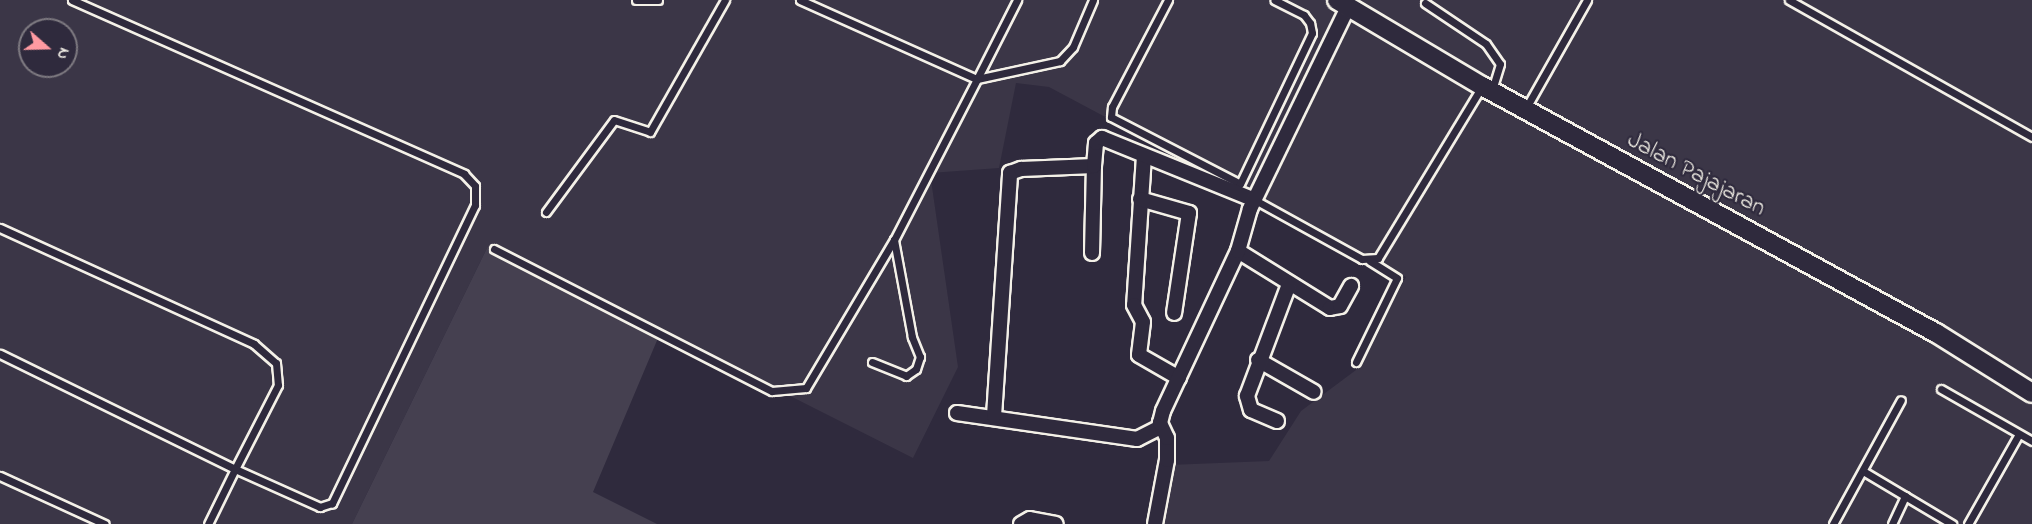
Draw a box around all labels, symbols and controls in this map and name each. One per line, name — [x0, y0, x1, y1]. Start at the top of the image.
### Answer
north arrow — [18, 18, 78, 78]
text: N — [50, 44, 76, 63]
street label: Jalan Pajajaran — [1622, 126, 1770, 224]

